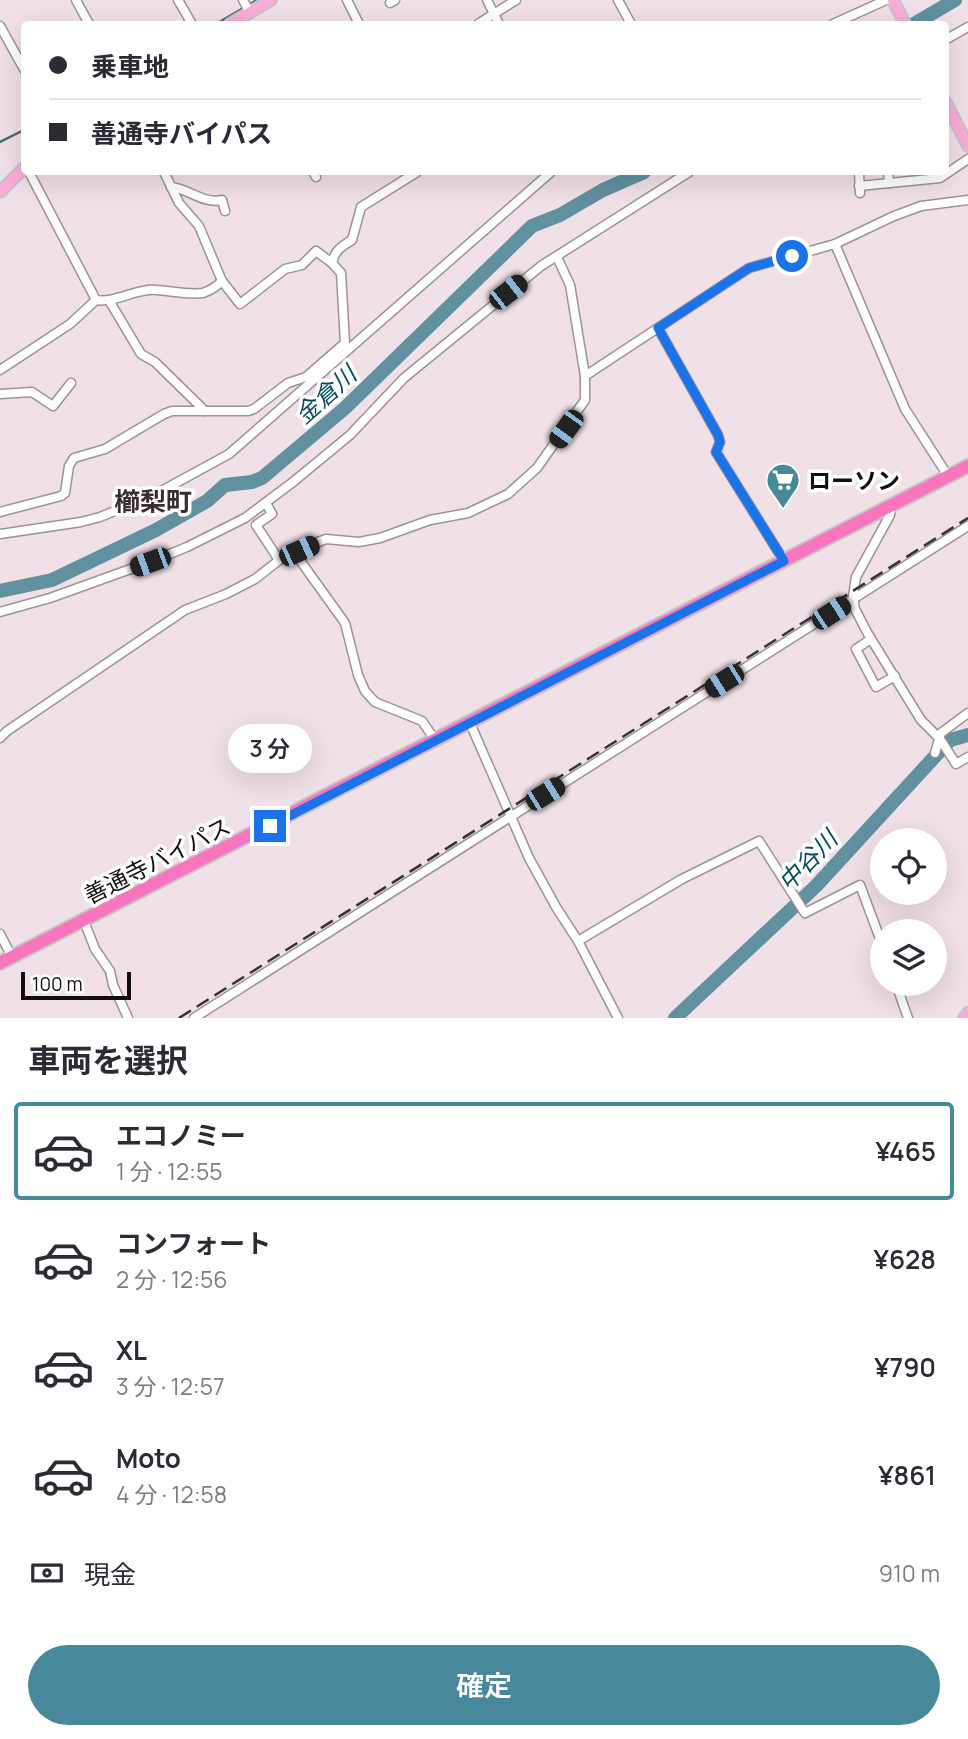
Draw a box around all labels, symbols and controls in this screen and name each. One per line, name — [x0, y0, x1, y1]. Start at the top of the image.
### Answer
text: 乗車地 — [91, 48, 169, 84]
text: 善通寺バイパス — [91, 115, 272, 151]
route start — [776, 240, 808, 272]
car — [485, 271, 532, 313]
water label: 金倉川 — [287, 356, 365, 430]
car — [546, 406, 587, 452]
supermarket icon: ローソン — [764, 461, 802, 510]
place label: ローソン — [808, 464, 900, 496]
district label: 櫛梨町 — [114, 483, 192, 519]
car — [276, 533, 323, 569]
car — [127, 545, 174, 579]
car — [808, 593, 855, 633]
car — [701, 661, 748, 701]
callout: 3 分 — [228, 724, 312, 774]
text: 3 分 — [250, 732, 290, 764]
car — [522, 774, 569, 814]
street label: 善通寺バイパス — [78, 809, 236, 911]
route end — [254, 810, 286, 842]
water label: 中谷川 — [770, 820, 846, 897]
map controls — [870, 828, 947, 996]
button: locate — [870, 828, 947, 905]
button: layers — [870, 919, 947, 996]
scale bar — [21, 969, 131, 1001]
text: 100 m — [32, 971, 83, 997]
text: 車両を選択 — [28, 1038, 188, 1082]
text: エコノミー — [116, 1117, 246, 1153]
icon: car — [32, 1120, 95, 1183]
text: ¥465 — [875, 1133, 936, 1169]
text: 1 分 · 12:55 — [116, 1155, 223, 1187]
text: コンフォート — [116, 1225, 271, 1261]
icon: car — [32, 1228, 95, 1291]
text: ¥628 — [874, 1241, 936, 1277]
text: 2 分 · 12:56 — [116, 1263, 228, 1295]
text: XL — [116, 1332, 147, 1368]
icon: car — [32, 1336, 95, 1399]
text: ¥790 — [874, 1349, 936, 1385]
text: 3 分 · 12:57 — [116, 1370, 225, 1402]
text: Moto — [116, 1440, 181, 1476]
icon: car — [32, 1444, 95, 1507]
text: ¥861 — [878, 1457, 936, 1493]
text: 4 分 · 12:58 — [116, 1478, 227, 1510]
icon: cash — [28, 1554, 66, 1592]
text: 現金 — [84, 1556, 136, 1592]
text: 910 m — [879, 1557, 940, 1589]
button: 確定 — [28, 1645, 940, 1725]

